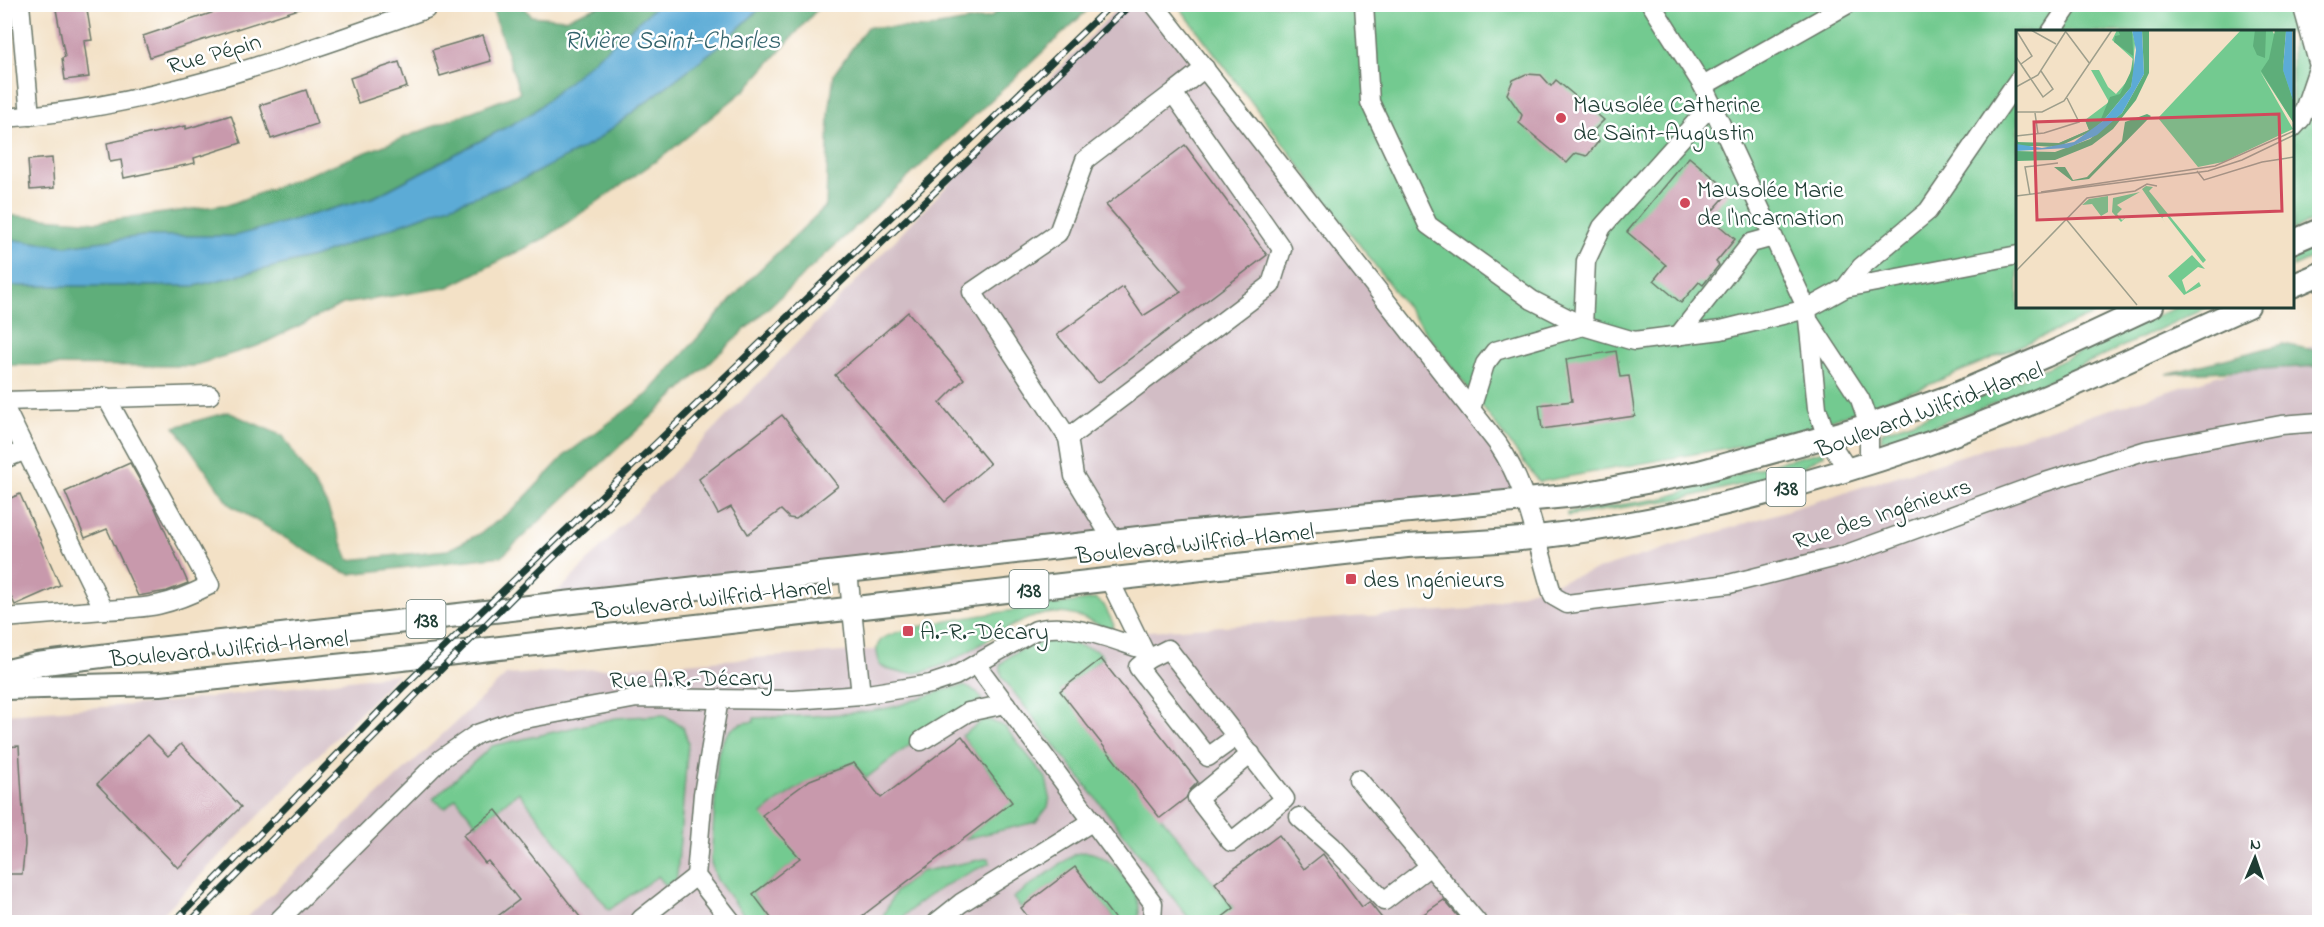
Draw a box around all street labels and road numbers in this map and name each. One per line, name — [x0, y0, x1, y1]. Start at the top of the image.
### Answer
street label: Rue Pépin — [164, 25, 266, 85]
street label: Boulevard Wilfrid-Hamel — [1810, 354, 2048, 469]
road number: 138 — [1766, 468, 1806, 506]
street label: Rue des Ingénieurs — [1789, 470, 1976, 561]
street label: Boulevard Wilfrid-Hamel — [1073, 516, 1316, 576]
road number: 138 — [1010, 570, 1048, 608]
street label: Boulevard Wilfrid-Hamel — [590, 571, 833, 631]
road number: 138 — [406, 600, 446, 638]
street label: Boulevard Wilfrid-Hamel — [107, 623, 350, 678]
street label: Rue A.R.-Décary — [609, 662, 773, 700]

